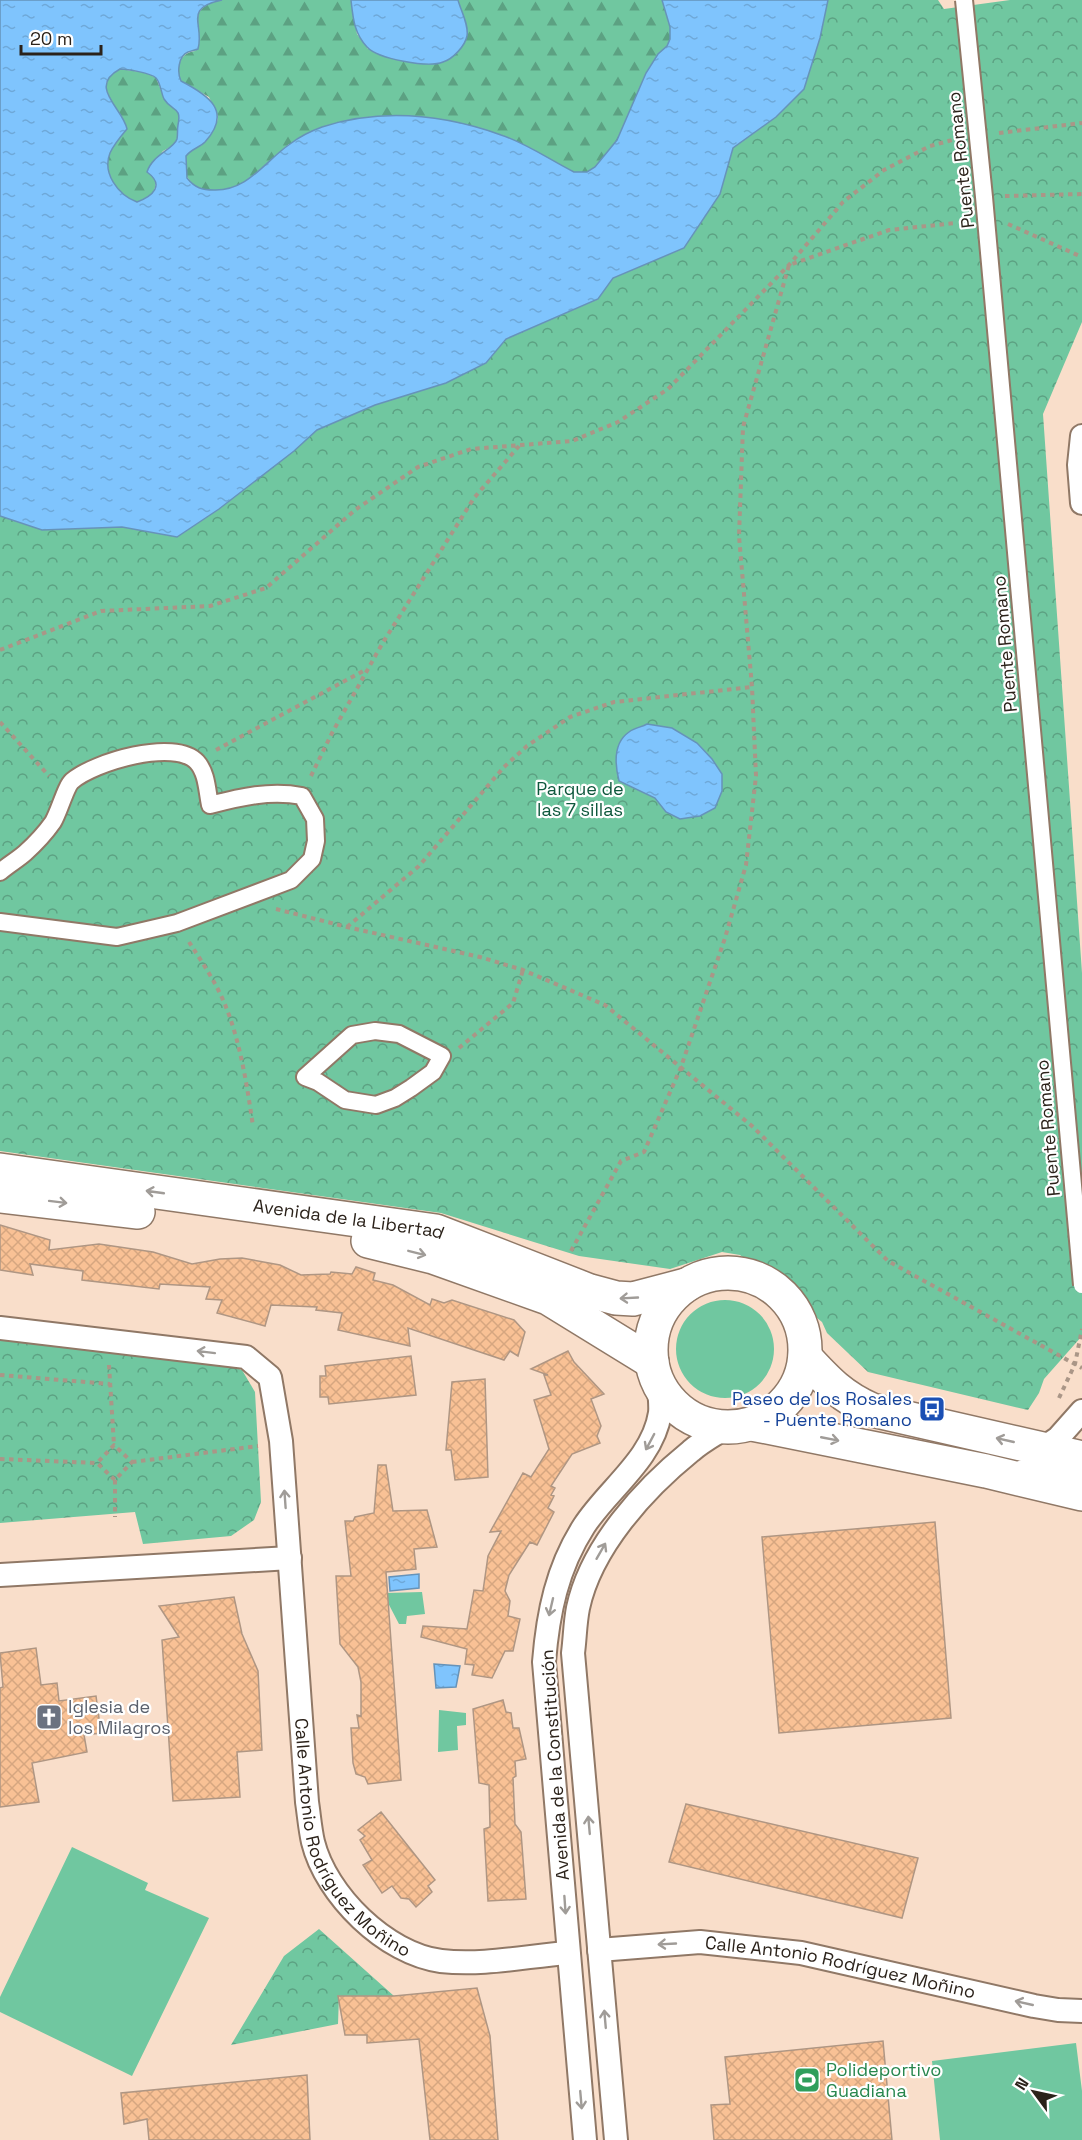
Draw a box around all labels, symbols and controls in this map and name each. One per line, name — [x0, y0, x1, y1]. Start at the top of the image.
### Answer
scale bar — [21, 18, 100, 56]
text: 20 m — [30, 27, 73, 50]
street label: Puente Romano — [942, 91, 979, 229]
street label: Puente Romano — [987, 575, 1022, 713]
park label: Parque de las 7 sillas — [536, 777, 624, 821]
street label: Puente Romano — [1030, 1059, 1065, 1197]
one-way arrow — [146, 1186, 166, 1197]
street label: Avenida de la Libertad — [252, 1194, 448, 1244]
one-way arrow — [48, 1197, 68, 1208]
one-way arrow — [407, 1247, 426, 1259]
one-way arrow — [620, 1293, 640, 1304]
one-way arrow — [197, 1346, 217, 1357]
place label: Paseo de los Rosales - Puente Romano — [732, 1387, 912, 1431]
bus stop icon: Paseo de los Rosales - Puente Romano — [917, 1394, 947, 1424]
one-way arrow — [644, 1432, 655, 1450]
one-way arrow — [820, 1434, 839, 1445]
one-way arrow — [995, 1434, 1014, 1446]
one-way arrow — [279, 1490, 290, 1510]
one-way arrow — [596, 1543, 608, 1560]
one-way arrow — [545, 1597, 556, 1616]
street label: Avenida de la Constitución — [535, 1649, 574, 1881]
place label: Iglesia de los Milagros — [68, 1695, 171, 1739]
church icon: Iglesia de los Milagros — [34, 1702, 64, 1732]
street label: Calle Antonio Rodríguez Moñino — [290, 1717, 415, 1962]
one-way arrow — [583, 1815, 594, 1835]
one-way arrow — [560, 1895, 571, 1915]
street label: Calle Antonio Rodríguez Moñino — [704, 1931, 978, 2003]
one-way arrow — [658, 1938, 678, 1949]
one-way arrow — [1015, 1997, 1034, 2009]
one-way arrow — [599, 2010, 610, 2030]
place label: Polideportivo Guadiana — [826, 2058, 941, 2102]
north arrow — [1004, 2062, 1064, 2122]
sports icon: Polideportivo Guadiana — [792, 2065, 822, 2095]
text: N — [1010, 2074, 1034, 2094]
one-way arrow — [576, 2089, 587, 2109]

